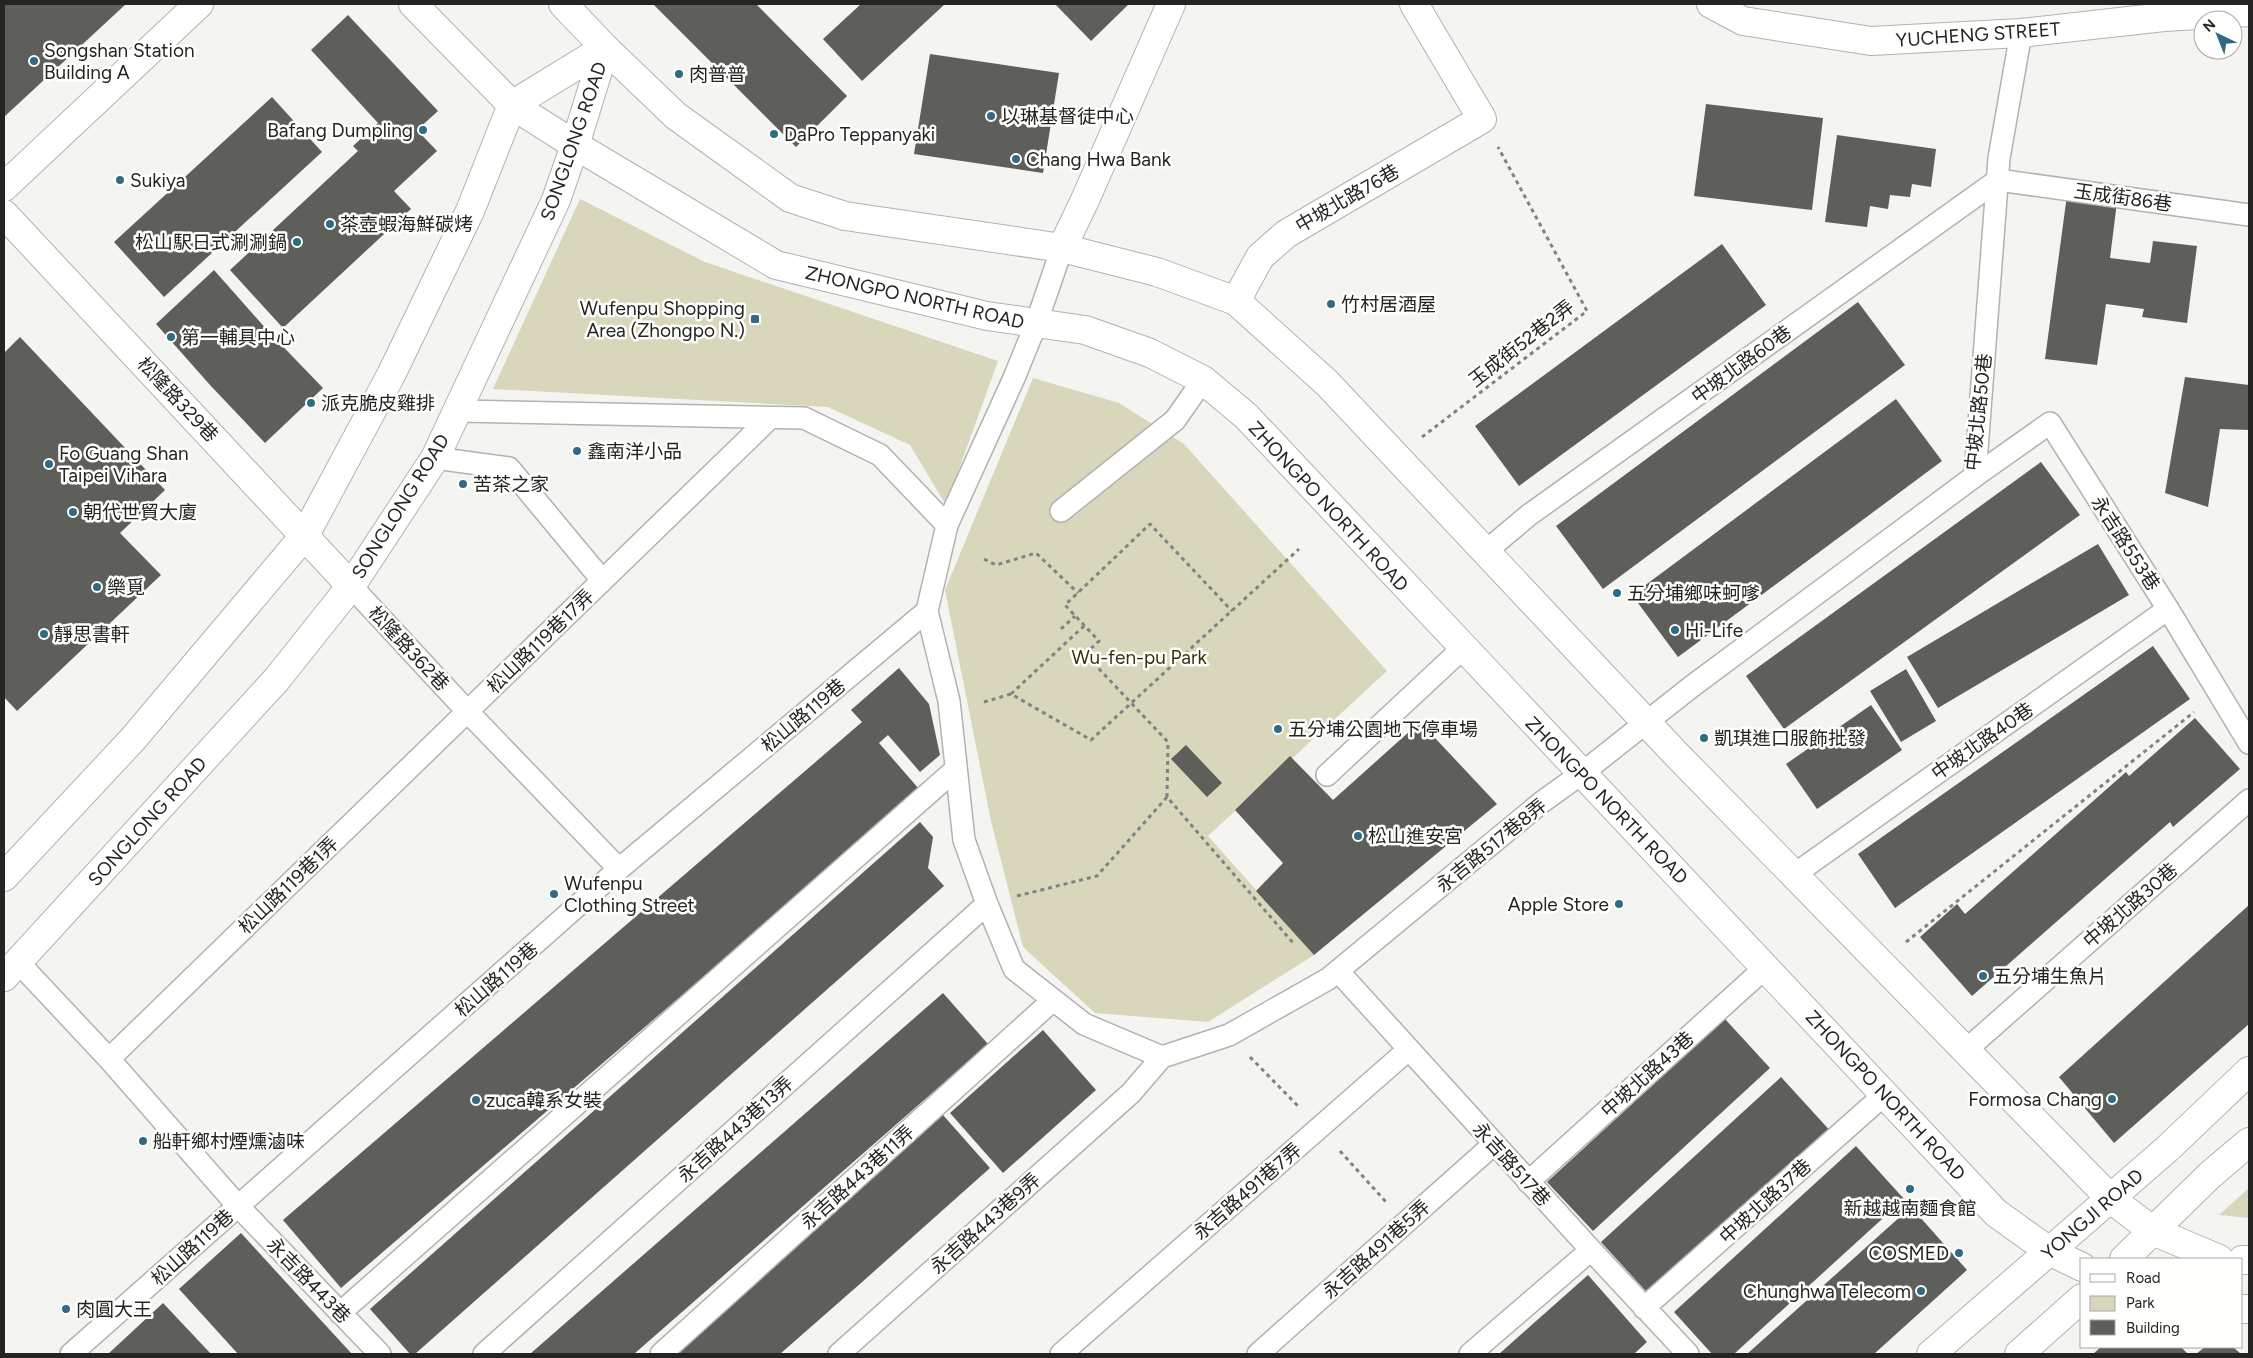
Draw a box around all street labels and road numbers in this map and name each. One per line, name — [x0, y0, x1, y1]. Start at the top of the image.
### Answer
street label: YUCHENG STREET — [1895, 17, 2062, 52]
street label: SONGLONG ROAD — [536, 59, 611, 224]
street label: 中坡北路76巷 — [1291, 159, 1403, 237]
street label: 玉成街86巷 — [2073, 179, 2173, 216]
street label: ZHONGPO NORTH ROAD — [803, 261, 1027, 334]
street label: 玉成街52巷2弄 — [1464, 295, 1578, 392]
street label: 中坡北路60巷 — [1687, 320, 1796, 408]
street label: 松隆路329巷 — [132, 352, 223, 447]
street label: 中坡北路50巷 — [1961, 352, 1996, 472]
street label: ZHONGPO NORTH ROAD — [1244, 417, 1413, 596]
street label: SONGLONG ROAD — [347, 430, 454, 583]
street label: 永吉路553巷 — [2086, 492, 2165, 595]
street label: 松山路119巷17弄 — [482, 585, 599, 698]
street label: 松隆路362巷 — [363, 601, 454, 696]
street label: 松山路119巷 — [757, 674, 850, 757]
street label: 中坡北路40巷 — [1927, 698, 2038, 785]
street label: ZHONGPO NORTH ROAD — [1521, 712, 1693, 889]
street label: SONGLONG ROAD — [83, 752, 212, 891]
street label: 永吉路517巷8弄 — [1431, 794, 1551, 897]
street label: 松山路119巷1弄 — [234, 832, 343, 939]
street label: 中坡北路30巷 — [2078, 858, 2182, 953]
street label: 松山路119巷 — [450, 937, 543, 1022]
street label: ZHONGPO NORTH ROAD — [1801, 1006, 1970, 1185]
street label: 中坡北路43巷 — [1596, 1027, 1699, 1122]
street label: 永吉路443巷13弄 — [673, 1072, 798, 1187]
street label: 永吉路517巷 — [1468, 1118, 1555, 1211]
street label: 永吉路443巷11弄 — [796, 1120, 919, 1234]
street label: 永吉路491巷7弄 — [1189, 1138, 1306, 1245]
street label: 中坡北路37巷 — [1715, 1154, 1816, 1249]
street label: YONGJI ROAD — [2037, 1164, 2148, 1265]
street label: 永吉路443巷9弄 — [926, 1168, 1045, 1279]
street label: 永吉路491巷5弄 — [1318, 1195, 1435, 1304]
street label: 松山路119巷 — [147, 1205, 238, 1290]
street label: 永吉路443巷 — [262, 1233, 355, 1328]

